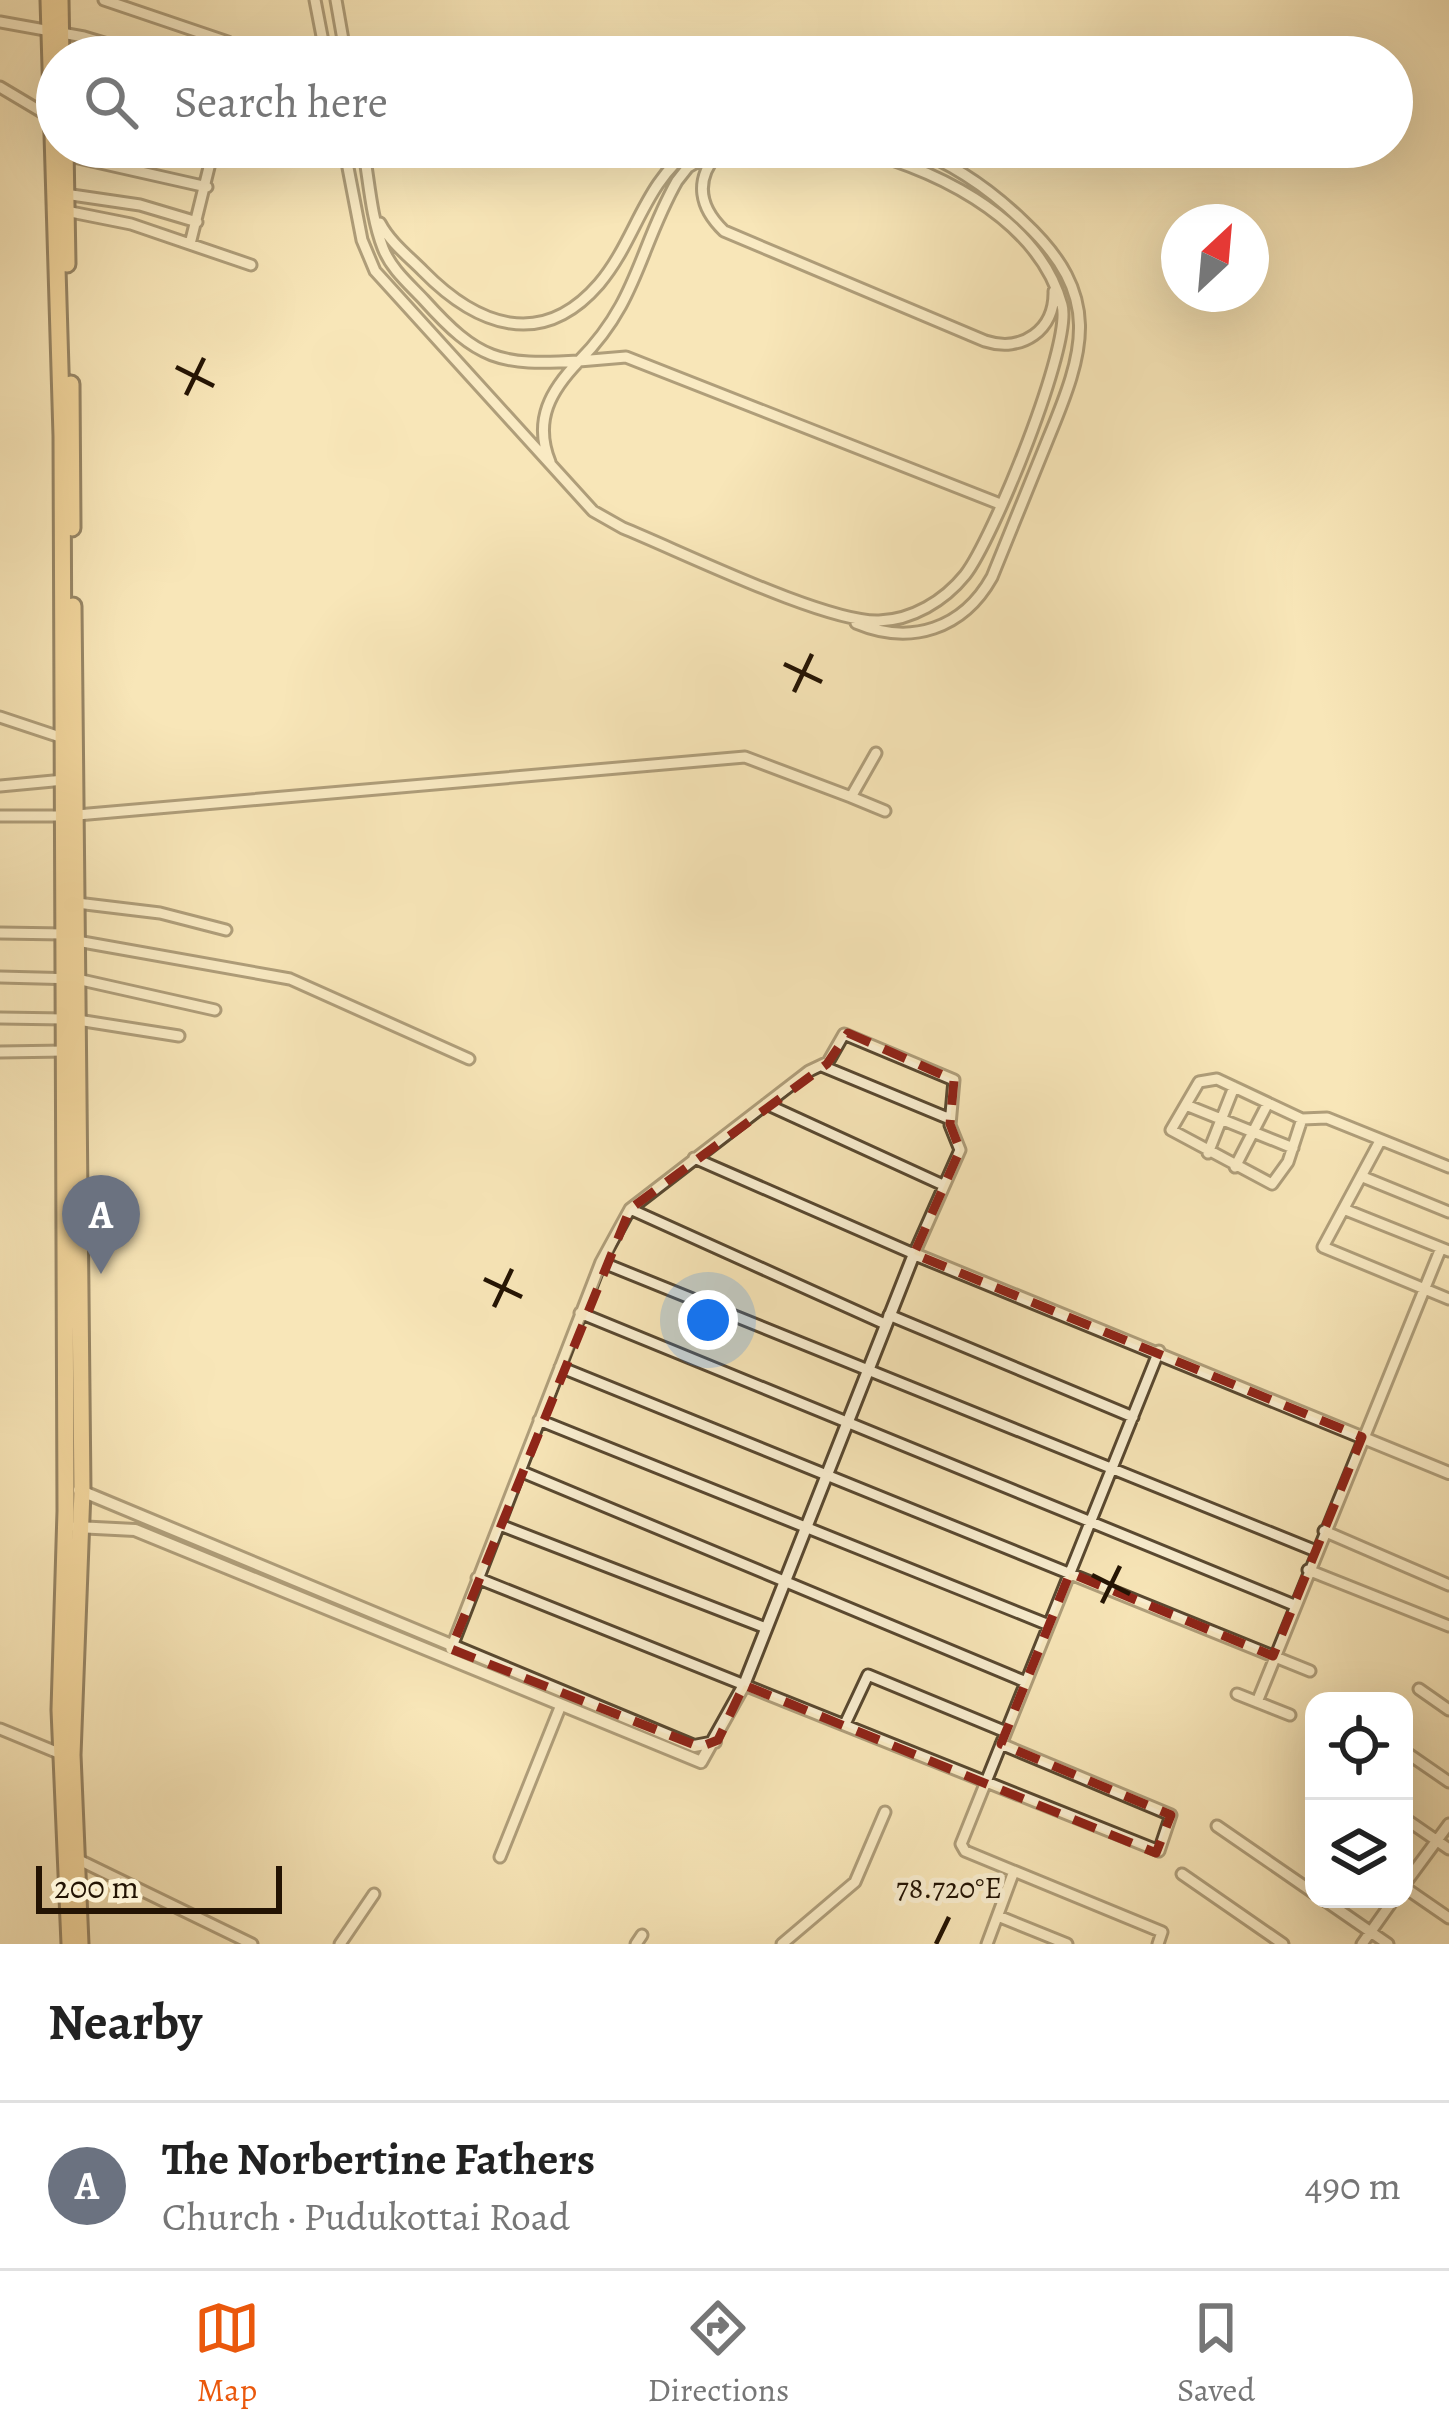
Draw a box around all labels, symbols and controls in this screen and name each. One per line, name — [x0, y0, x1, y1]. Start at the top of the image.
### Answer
search box — [36, 36, 1413, 168]
icon: search — [78, 69, 144, 135]
text: Search here — [174, 71, 388, 133]
north arrow — [1161, 204, 1269, 312]
pin: A — [62, 1175, 140, 1274]
your location — [678, 1290, 738, 1350]
map controls — [1305, 1692, 1413, 1908]
button: locate — [1305, 1692, 1413, 1800]
button: layers — [1305, 1800, 1413, 1908]
scale bar — [36, 1860, 282, 1913]
text: 200 m — [54, 1864, 139, 1909]
text: 78.720°E — [896, 1868, 1002, 1908]
text: Nearby — [48, 1987, 202, 2057]
text: The Norbertine Fathers — [162, 2128, 595, 2190]
text: A — [75, 2159, 99, 2212]
text: 490 m — [1305, 2159, 1401, 2212]
text: Church · Pudukottai Road — [162, 2190, 570, 2243]
tab: Map — [194, 2295, 260, 2412]
tab: Directions — [648, 2295, 789, 2412]
tab: Saved — [1177, 2295, 1255, 2412]

